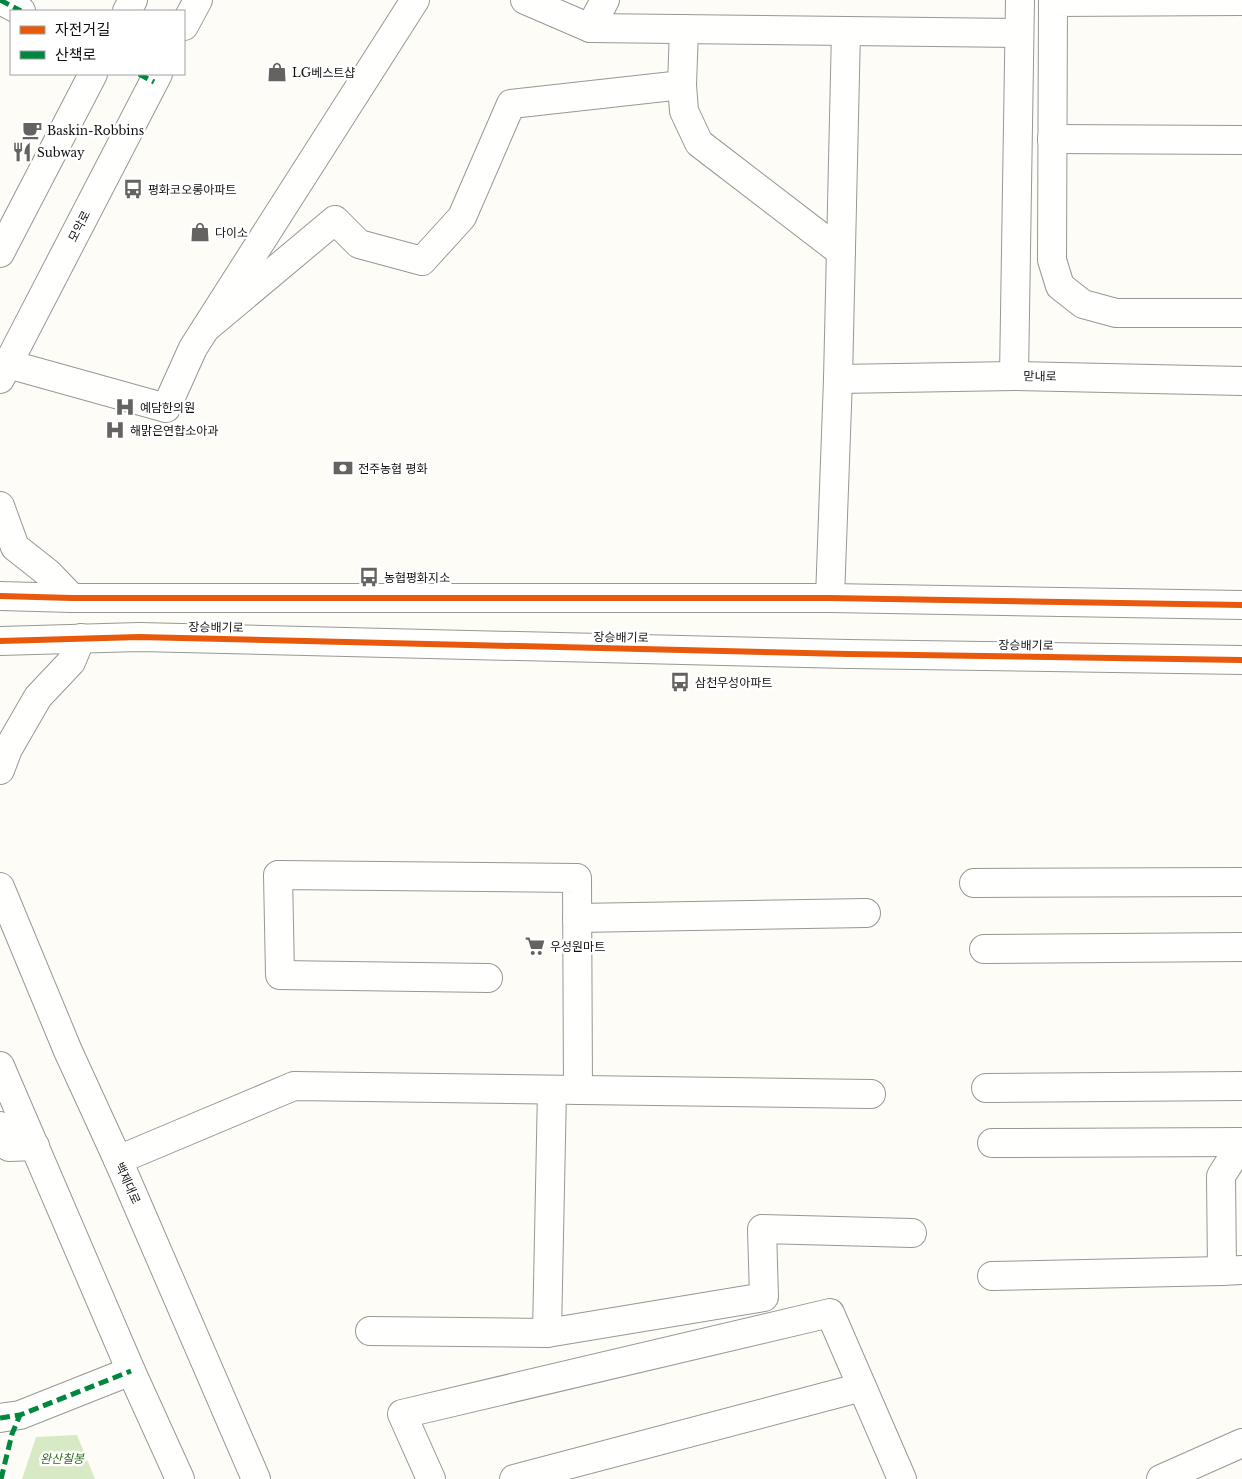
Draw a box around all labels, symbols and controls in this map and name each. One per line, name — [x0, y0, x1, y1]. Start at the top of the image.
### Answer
legend — [10, 10, 185, 75]
text: 자전거길 — [55, 20, 110, 39]
text: 산책로 — [55, 45, 96, 64]
shop icon: LG베스트샵 — [266, 61, 288, 83]
place label: LG베스트샵 — [292, 65, 355, 80]
cafe icon: Baskin-Robbins — [21, 119, 43, 141]
place label: Baskin-Robbins — [47, 123, 144, 138]
restaurant icon: Subway — [11, 141, 33, 163]
place label: Subway — [37, 145, 85, 160]
bus stop icon: 평화코오롱아파트 — [122, 178, 144, 200]
place label: 평화코오롱아파트 — [148, 182, 236, 197]
street label: 모악로 — [65, 208, 93, 244]
shop icon: 다이소 — [189, 221, 211, 243]
place label: 다이소 — [215, 225, 248, 240]
street label: 맏내로 — [1023, 368, 1057, 384]
hospital icon: 예담한의원 — [114, 396, 136, 418]
place label: 예담한의원 — [140, 400, 195, 415]
hospital icon: 해맑은연합소아과 — [104, 419, 126, 441]
place label: 해맑은연합소아과 — [130, 423, 218, 438]
bank icon: 전주농협 평화 — [332, 457, 354, 479]
place label: 전주농협 평화 — [358, 461, 428, 476]
bus stop icon: 농협평화지소 — [358, 566, 380, 588]
place label: 농협평화지소 — [384, 570, 450, 585]
street label: 장승배기로 — [188, 619, 244, 635]
street label: 장승배기로 — [593, 629, 649, 645]
street label: 장승배기로 — [998, 637, 1054, 653]
bus stop icon: 삼천우성아파트 — [669, 671, 691, 693]
place label: 삼천우성아파트 — [695, 675, 772, 690]
supermarket icon: 우성원마트 — [524, 935, 546, 957]
place label: 우성원마트 — [550, 939, 605, 954]
street label: 백제대로 — [112, 1160, 144, 1206]
park label: 완산칠봉 — [40, 1451, 85, 1466]

